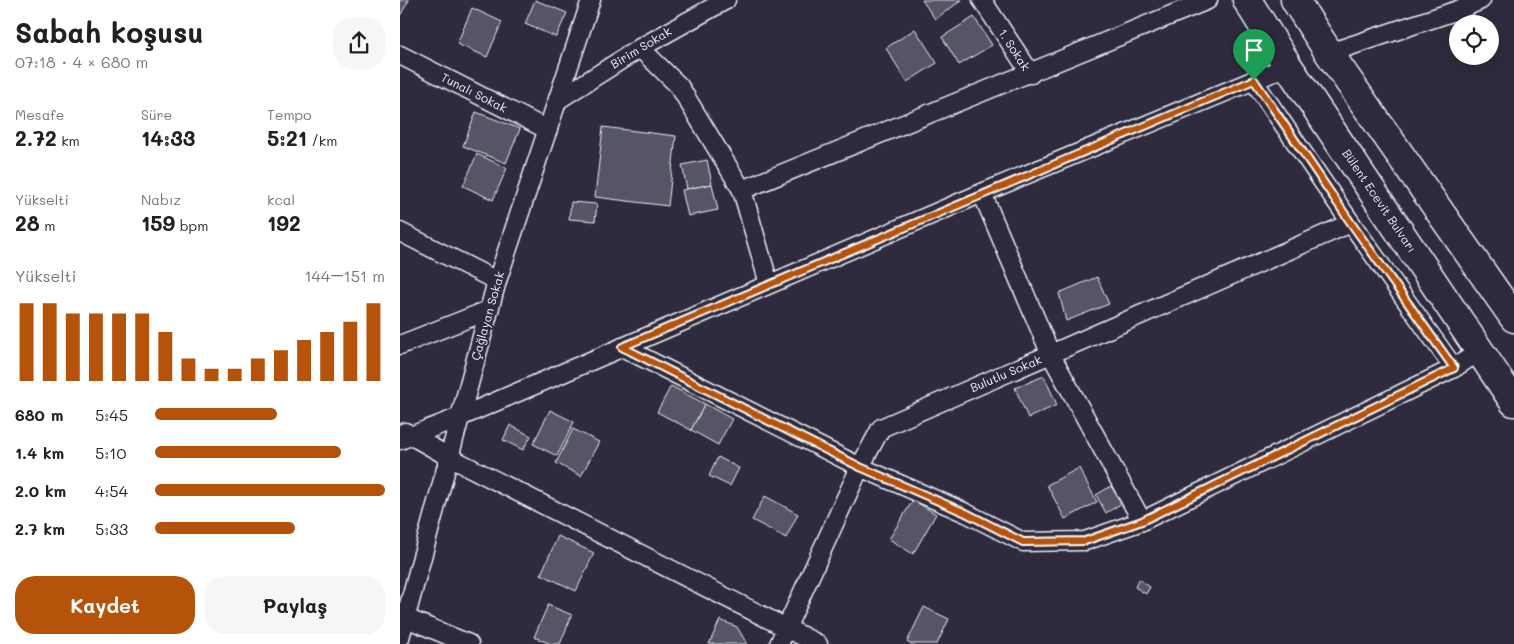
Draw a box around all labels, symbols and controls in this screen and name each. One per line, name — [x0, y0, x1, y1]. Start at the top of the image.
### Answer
text: Sabah koşusu — [15, 14, 203, 50]
map controls — [1449, 15, 1499, 65]
button: locate — [1449, 15, 1499, 65]
button: share — [333, 17, 385, 69]
street label: Birim Sokak — [607, 23, 674, 72]
street label: 1. Sokak — [995, 25, 1034, 73]
pin — [1233, 29, 1275, 80]
icon: arrive — [1240, 36, 1268, 64]
text: 07:18 · 4 × 680 m — [15, 51, 148, 72]
street label: Tunalı Sokak — [439, 69, 510, 116]
text: Mesafe — [15, 105, 64, 124]
text: Süre — [141, 105, 172, 124]
text: Tempo — [267, 105, 312, 124]
text: 2.72 — [15, 124, 57, 151]
text: 14:33 — [141, 124, 195, 151]
text: 5:21 — [267, 124, 307, 151]
text: km — [57, 131, 80, 150]
text: /km — [307, 131, 337, 150]
street label: Bülent Ecevit Bulvarı — [1339, 146, 1420, 255]
text: Yükselti — [15, 190, 69, 209]
text: Nabız — [141, 190, 181, 209]
text: kcal — [267, 190, 295, 209]
text: 28 — [15, 209, 40, 236]
text: 159 — [141, 209, 175, 236]
text: 192 — [267, 209, 301, 236]
text: m — [40, 216, 55, 235]
text: bpm — [175, 216, 208, 235]
text: Yükselti — [15, 265, 76, 286]
text: 144–151 m — [304, 265, 385, 286]
street label: Çağlayan Sokak — [467, 269, 507, 362]
street label: Bulutlu Sokak — [967, 351, 1044, 395]
text: 680 m — [15, 404, 63, 425]
text: 5:45 — [95, 404, 128, 425]
text: 1.4 km — [15, 442, 64, 463]
text: 5:10 — [95, 442, 126, 463]
text: 2.0 km — [15, 480, 66, 501]
text: 4:54 — [95, 480, 128, 501]
text: 2.7 km — [15, 518, 65, 539]
text: 5:33 — [95, 518, 128, 539]
button: Kaydet — [15, 576, 195, 634]
button: Paylaş — [205, 576, 385, 634]

